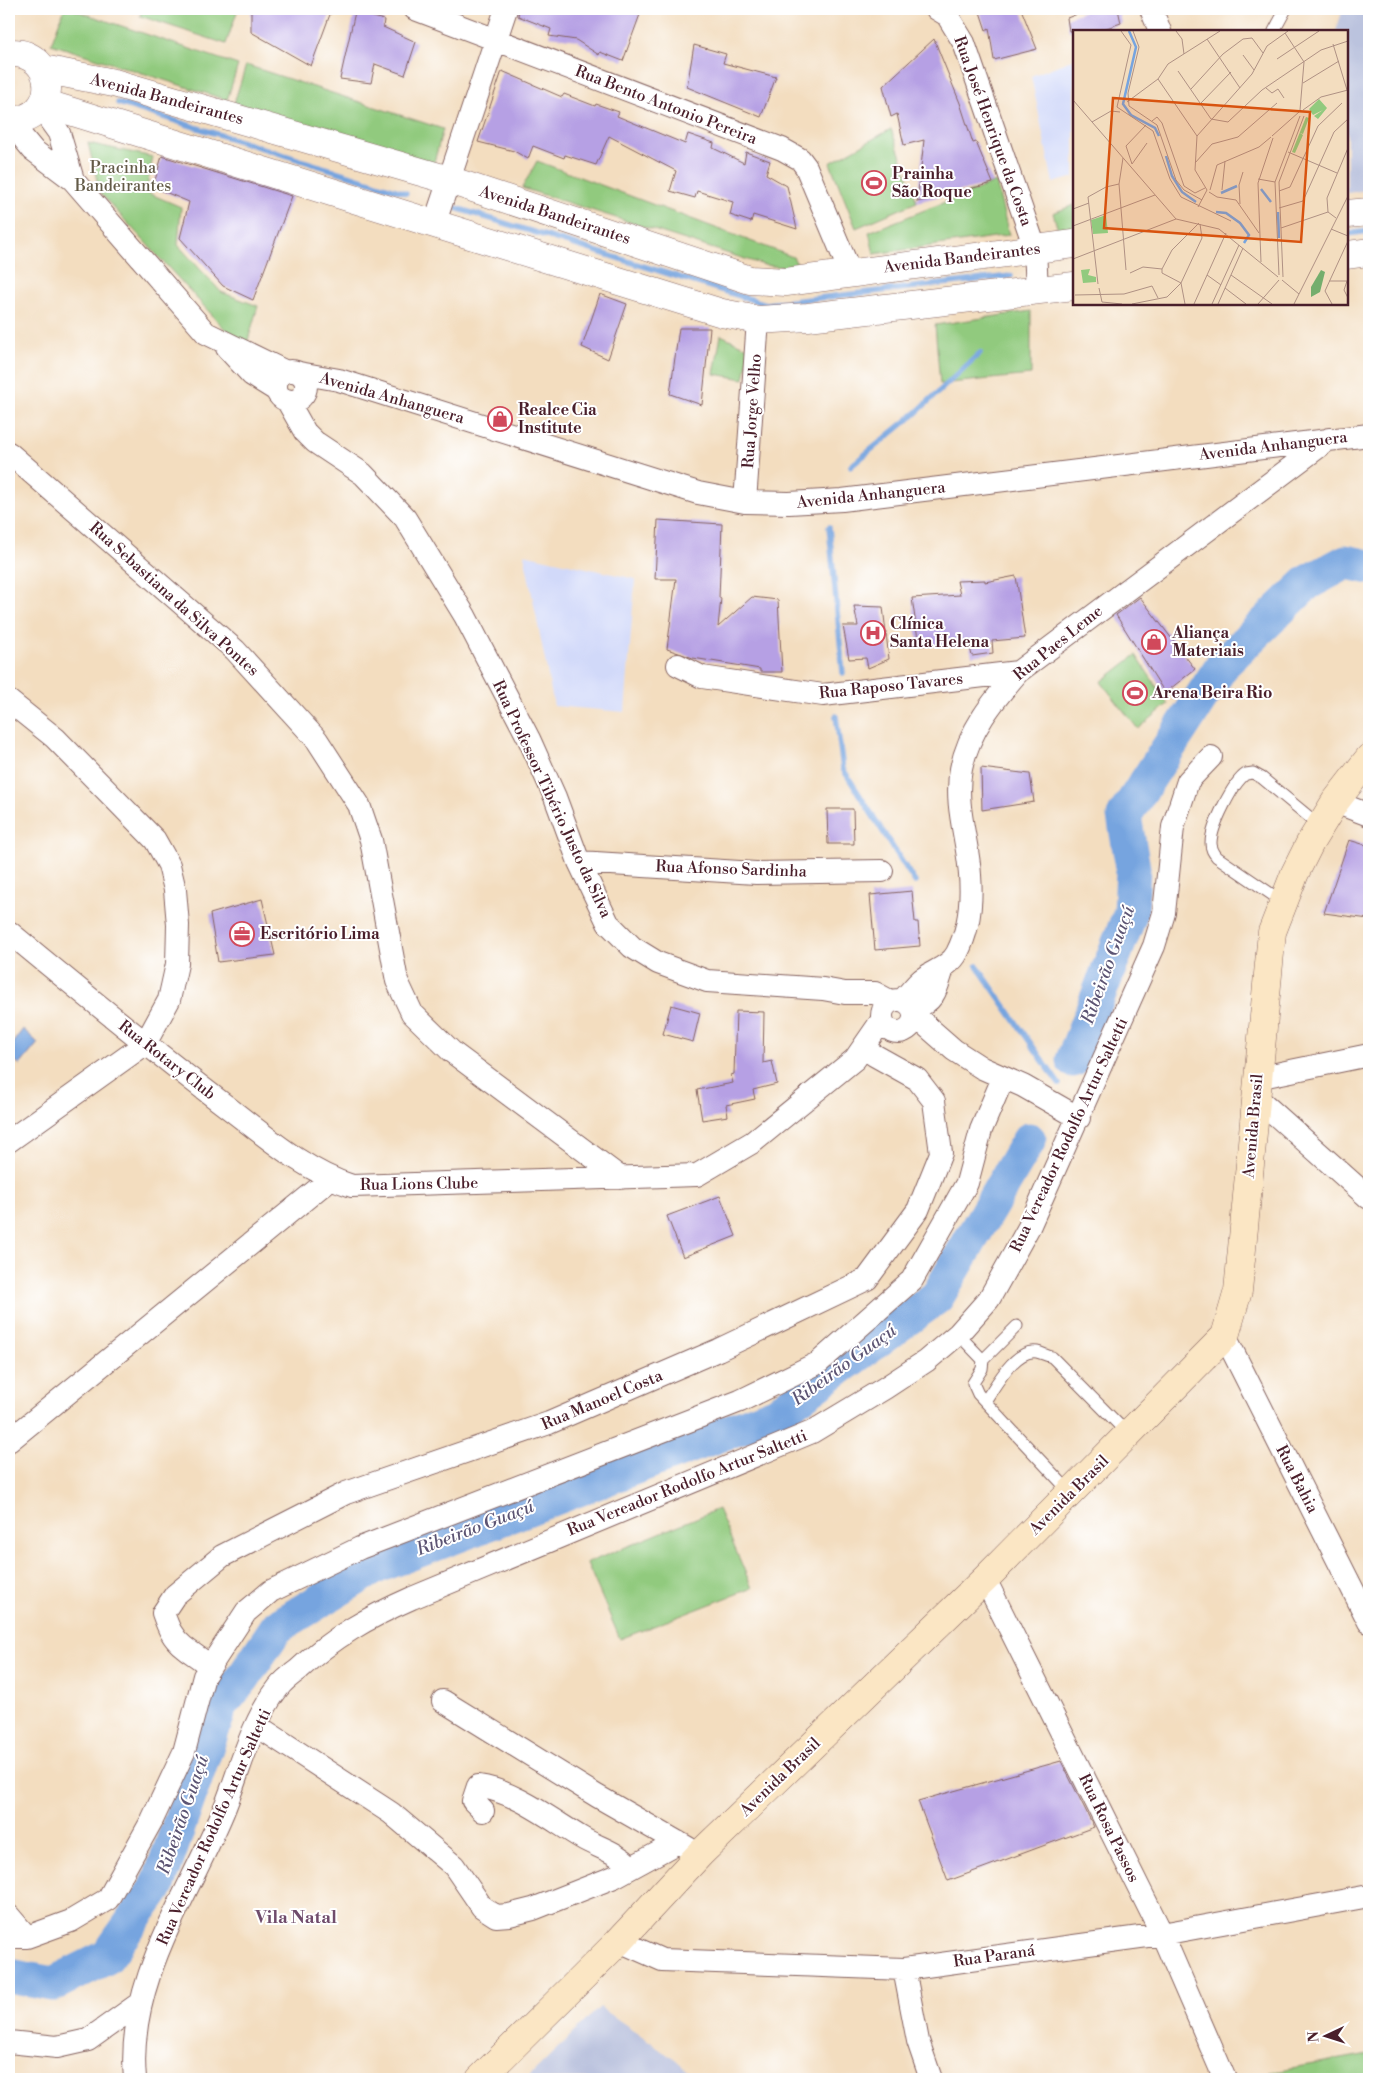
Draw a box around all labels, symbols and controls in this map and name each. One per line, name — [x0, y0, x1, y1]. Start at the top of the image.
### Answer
inset map — [1073, 30, 1348, 305]
street label: Rua José Henrique da Costa — [949, 33, 1037, 230]
street label: Rua Bento Antonio Pereira — [572, 61, 761, 149]
street label: Avenida Bandeirantes — [87, 69, 246, 129]
park label: Pracinha Bandeirantes — [74, 158, 171, 196]
place label: Prainha São Roque — [892, 164, 972, 202]
sports icon: Prainha São Roque — [861, 170, 887, 196]
street label: Avenida Bandeirantes — [476, 181, 633, 249]
street label: Avenida Bandeirantes — [882, 238, 1041, 278]
street label: Rua Jorge Velho — [738, 353, 766, 469]
street label: Avenida Anhanguera — [316, 368, 467, 428]
place label: Realce Cia Institute — [518, 400, 597, 438]
shop icon: Realce Cia Institute — [487, 406, 513, 432]
street label: Avenida Anhanguera — [1197, 427, 1349, 465]
street label: Avenida Anhanguera — [795, 477, 947, 513]
street label: Rua Sebastiana da Silva Pontes — [85, 518, 263, 680]
street label: Rua Paes Leme — [1009, 601, 1107, 685]
place label: Clínica Santa Helena — [890, 614, 989, 652]
hospital icon: Clínica Santa Helena — [860, 620, 886, 646]
place label: Aliança Materiais — [1171, 623, 1244, 661]
shop icon: Aliança Materiais — [1141, 629, 1167, 655]
street label: Rua Raposo Tavares — [818, 668, 964, 704]
street label: Rua Professor Tibério Justo da Silva — [488, 677, 616, 922]
sports icon: Arena Beira Rio — [1122, 680, 1148, 706]
place label: Arena Beira Rio — [1151, 683, 1272, 703]
street label: Rua Afonso Sardinha — [655, 856, 808, 882]
water label: Ribeirão Guaçú — [1076, 902, 1140, 1028]
office icon: Escritório Lima — [229, 921, 255, 947]
place label: Escritório Lima — [260, 924, 380, 944]
street label: Rua Vereador Rodolfo Artur Saltetti — [1006, 1014, 1132, 1256]
street label: Rua Rotary Club — [114, 1016, 220, 1104]
street label: Avenida Brasil — [1238, 1073, 1268, 1180]
street label: Rua Lions Clube — [360, 1173, 478, 1195]
water label: Ribeirão Guaçú — [786, 1319, 902, 1411]
street label: Rua Manoel Costa — [538, 1365, 666, 1435]
street label: Rua Vereador Rodolfo Artur Saltetti — [564, 1426, 810, 1540]
street label: Rua Bahia — [1271, 1442, 1323, 1517]
street label: Avenida Brasil — [1024, 1451, 1113, 1540]
water label: Ribeirão Guaçú — [412, 1495, 538, 1561]
street label: Rua Vereador Rodolfo Artur Saltetti — [153, 1706, 275, 1948]
street label: Avenida Brasil — [735, 1733, 825, 1821]
water label: Ribeirão Guaçú — [152, 1752, 214, 1878]
street label: Rua Rosa Passos — [1074, 1771, 1144, 1885]
district label: Vila Natal — [254, 1906, 337, 1929]
street label: Rua Paraná — [952, 1940, 1037, 1972]
north arrow — [1300, 2010, 1350, 2060]
text: N — [1305, 2031, 1323, 2043]

